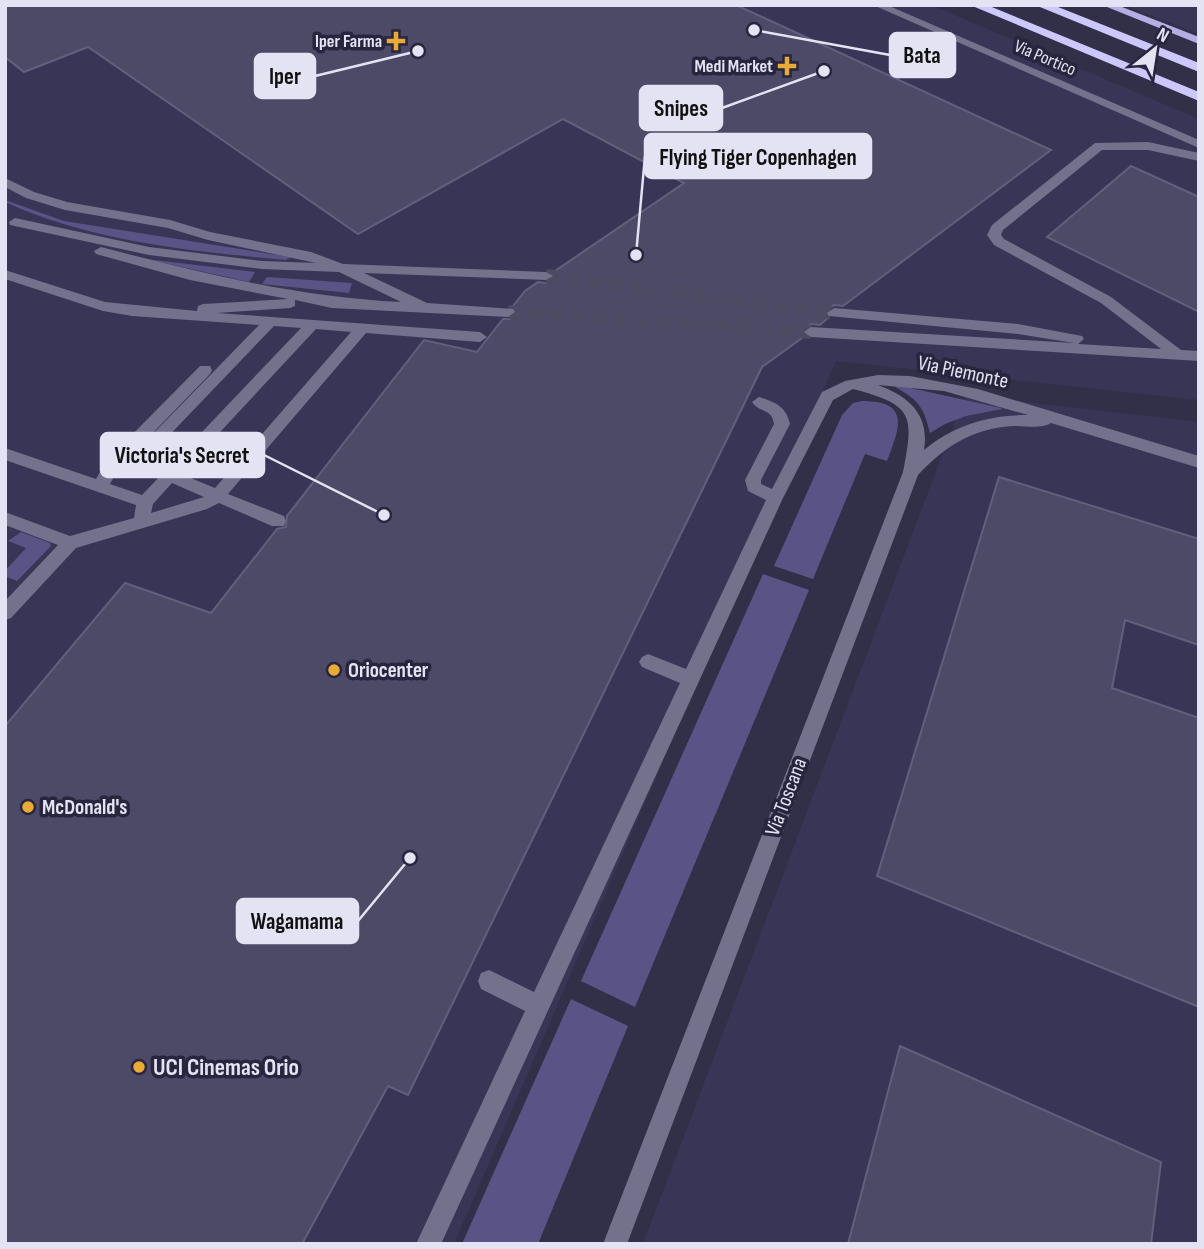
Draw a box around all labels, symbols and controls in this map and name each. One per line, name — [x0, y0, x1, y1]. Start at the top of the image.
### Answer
north arrow — [1120, 14, 1190, 84]
text: N — [1153, 23, 1173, 48]
place label: Iper Farma — [315, 31, 382, 52]
marker: Iper Farma — [388, 33, 404, 49]
callout: Bata — [890, 33, 955, 77]
street label: Via Portico — [1011, 36, 1079, 80]
text: Bata — [903, 42, 941, 70]
callout: Iper — [255, 54, 315, 98]
place label: Medi Market — [694, 56, 773, 77]
marker: Medi Market — [779, 58, 795, 74]
text: Iper — [269, 63, 301, 91]
callout: Snipes — [640, 86, 722, 130]
text: Snipes — [654, 95, 708, 123]
callout: Flying Tiger Copenhagen — [645, 134, 871, 178]
text: Flying Tiger Copenhagen — [659, 144, 857, 172]
street label: Via Piemonte — [915, 350, 1011, 394]
callout: Victoria's Secret — [101, 433, 264, 477]
text: Victoria's Secret — [115, 442, 250, 470]
place label: Oriocenter — [348, 658, 429, 683]
marker: Oriocenter — [326, 662, 342, 678]
street label: Via Toscana — [760, 754, 812, 840]
place label: McDonald's — [42, 795, 127, 820]
marker: McDonald's — [20, 799, 36, 815]
callout: Wagamama — [237, 899, 358, 943]
text: Wagamama — [251, 908, 343, 936]
place label: UCI Cinemas Orio — [153, 1053, 299, 1082]
marker: UCI Cinemas Orio — [131, 1059, 147, 1075]

